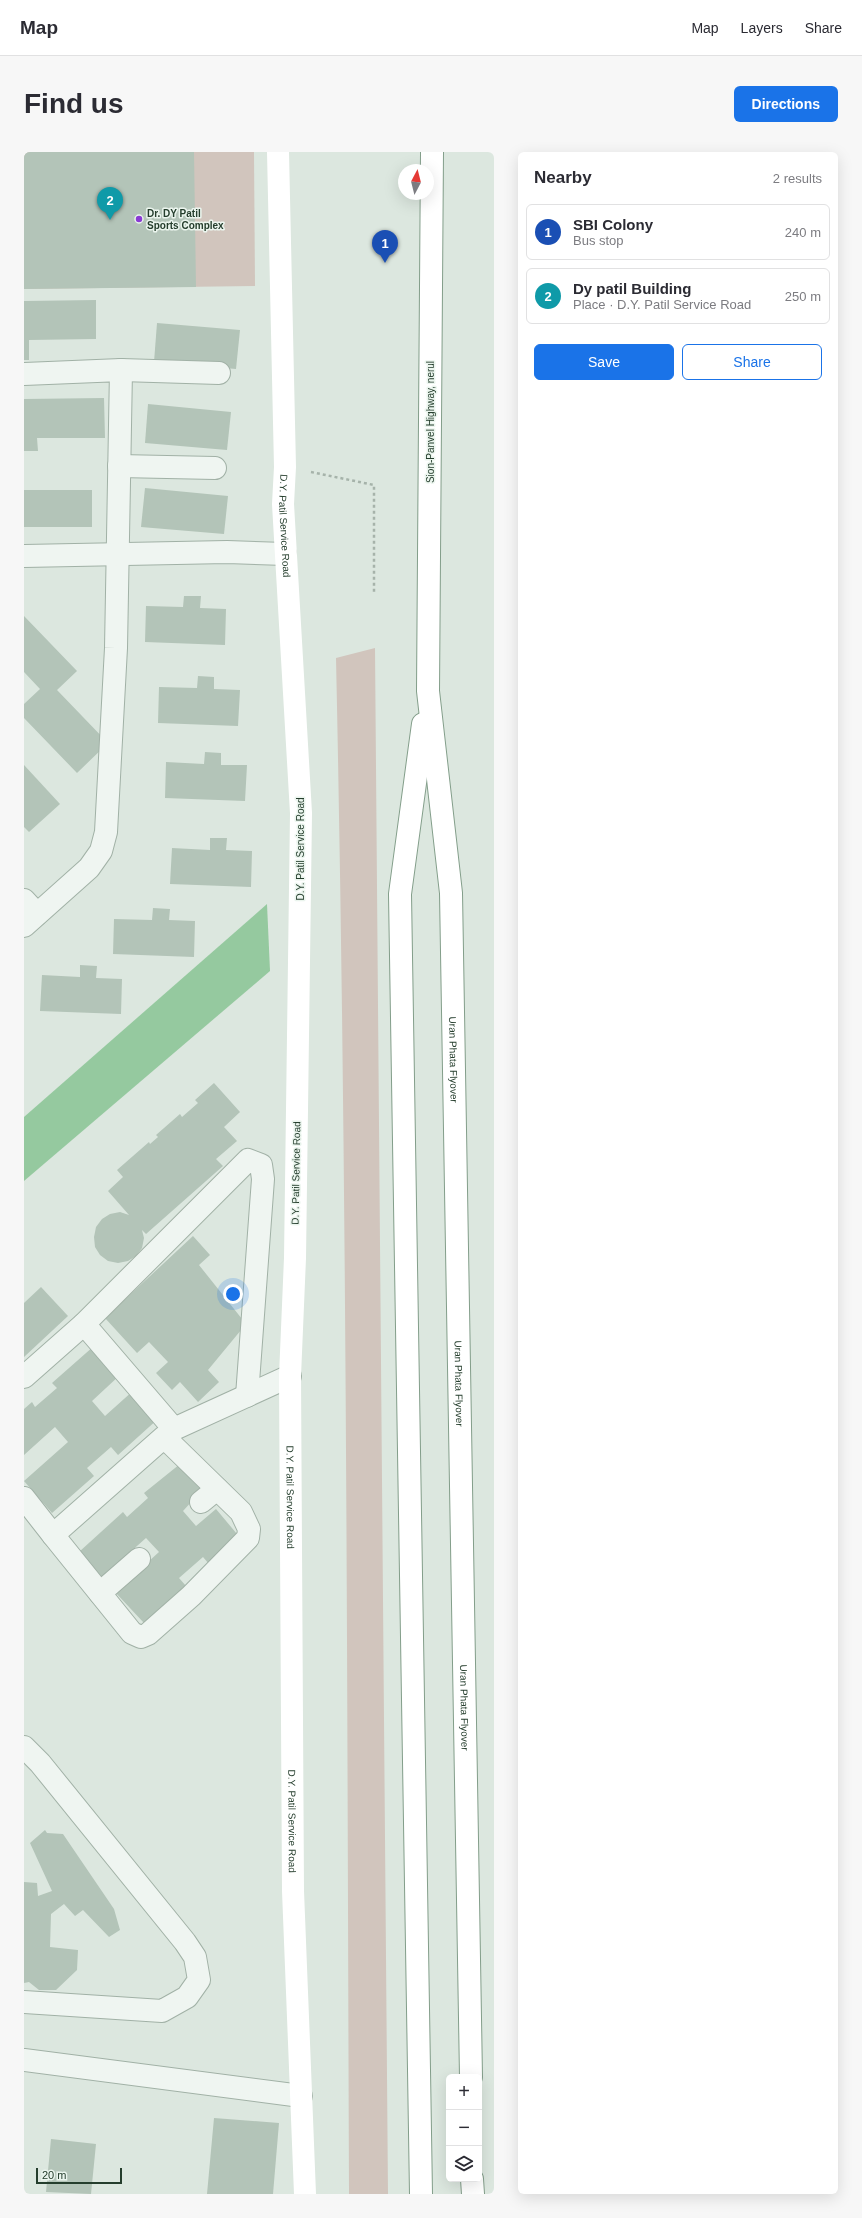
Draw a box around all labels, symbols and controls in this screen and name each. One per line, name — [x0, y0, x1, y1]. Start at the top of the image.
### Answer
text: Map — [20, 17, 58, 38]
text: Map — [691, 20, 719, 36]
text: Layers — [741, 20, 783, 36]
text: Share — [805, 20, 842, 36]
button: Directions — [734, 86, 838, 122]
text: Find us — [24, 88, 124, 119]
north arrow — [398, 164, 434, 200]
text: Nearby — [534, 168, 592, 187]
text: 2 results — [773, 171, 822, 186]
pin: 2 — [97, 187, 123, 220]
place label: Dr. DY Patil Sports Complex — [147, 208, 224, 231]
marker: Dr. DY Patil Sports Complex — [134, 214, 144, 224]
text: SBI Colony — [573, 216, 653, 233]
text: 1 — [544, 225, 552, 240]
text: 240 m — [785, 225, 821, 240]
pin: 1 — [372, 230, 398, 263]
text: Bus stop — [573, 233, 624, 248]
text: Dy patil Building — [573, 280, 691, 297]
text: 2 — [544, 289, 552, 304]
text: 250 m — [785, 289, 821, 304]
text: Place · D.Y. Patil Service Road — [573, 297, 751, 312]
button: Save — [534, 344, 674, 380]
button: Share — [682, 344, 822, 380]
street label: Sion-Panvel Highway, nerul — [425, 361, 436, 483]
street label: D.Y. Patil Service Road — [277, 474, 293, 578]
street label: D.Y. Patil Service Road — [295, 797, 306, 901]
street label: Uran Phata Flyover — [448, 1016, 460, 1104]
street label: D.Y. Patil Service Road — [290, 1121, 302, 1225]
your location — [223, 1284, 243, 1304]
street label: Uran Phata Flyover — [453, 1340, 466, 1427]
street label: D.Y. Patil Service Road — [285, 1446, 297, 1549]
street label: Uran Phata Flyover — [459, 1664, 471, 1751]
street label: D.Y. Patil Service Road — [287, 1770, 298, 1873]
map controls — [446, 2074, 482, 2182]
button: + — [446, 2074, 482, 2110]
button: − — [446, 2110, 482, 2146]
button: layers — [446, 2146, 482, 2182]
scale bar — [36, 2166, 122, 2185]
text: 20 m — [42, 2169, 66, 2181]

